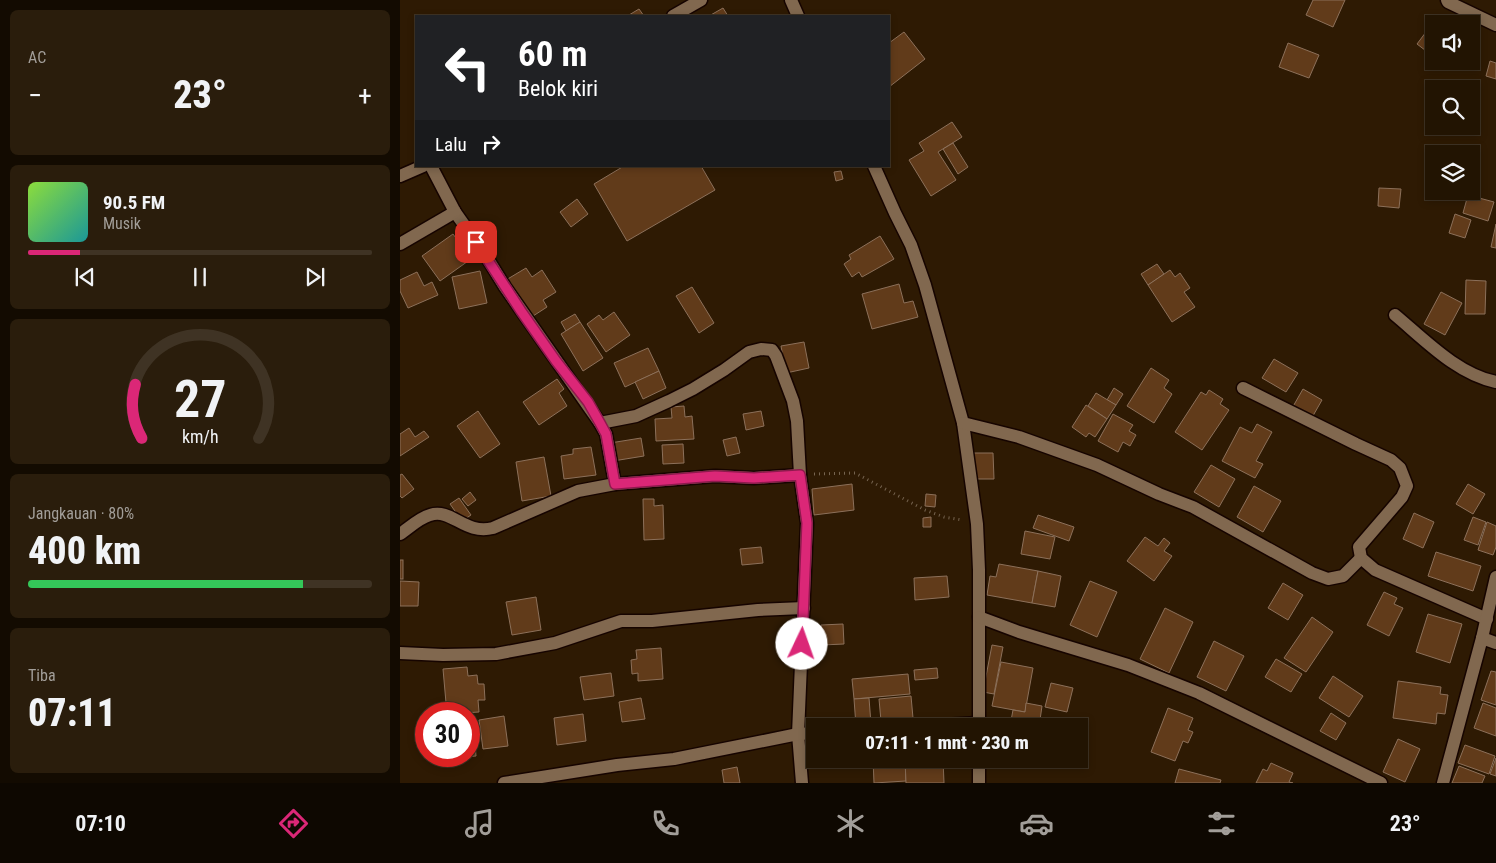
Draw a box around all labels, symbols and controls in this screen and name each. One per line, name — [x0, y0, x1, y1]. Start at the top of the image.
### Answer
map controls — [1425, 15, 1480, 200]
button: sound — [1425, 15, 1480, 70]
text: 60 m — [518, 34, 587, 75]
icon: left — [435, 35, 500, 100]
text: AC — [28, 48, 46, 67]
text: 23° — [173, 73, 227, 117]
text: Belok kiri — [518, 76, 598, 101]
text: − — [28, 79, 42, 112]
text: + — [358, 79, 372, 112]
button: search — [1425, 80, 1480, 135]
icon: right — [477, 130, 505, 158]
text: Lalu — [435, 133, 467, 156]
button: layers — [1425, 145, 1480, 200]
text: 90.5 FM — [103, 191, 165, 214]
text: Musik — [103, 214, 141, 233]
pin — [455, 221, 497, 263]
icon: arrive — [462, 228, 490, 256]
icon: previous — [71, 263, 99, 291]
icon: pause — [186, 263, 214, 291]
icon: next — [301, 263, 329, 291]
text: 27 — [174, 369, 226, 430]
text: km/h — [182, 426, 218, 447]
text: Jangkauan · 80% — [28, 504, 134, 523]
text: 400 km — [28, 529, 141, 573]
position arrow — [775, 617, 827, 669]
text: Tiba — [28, 666, 56, 685]
text: 07:11 — [28, 691, 116, 735]
speed limit sign: 30 — [415, 702, 480, 767]
text: 07:11 · 1 mnt · 230 m — [865, 731, 1029, 754]
icon: directions — [276, 806, 311, 841]
icon: music — [462, 806, 497, 841]
icon: phone — [648, 806, 683, 841]
icon: climate — [833, 806, 868, 841]
icon: car — [1019, 806, 1054, 841]
icon: filters — [1204, 806, 1239, 841]
text: 07:10 — [75, 811, 126, 836]
text: 23° — [1390, 811, 1421, 836]

